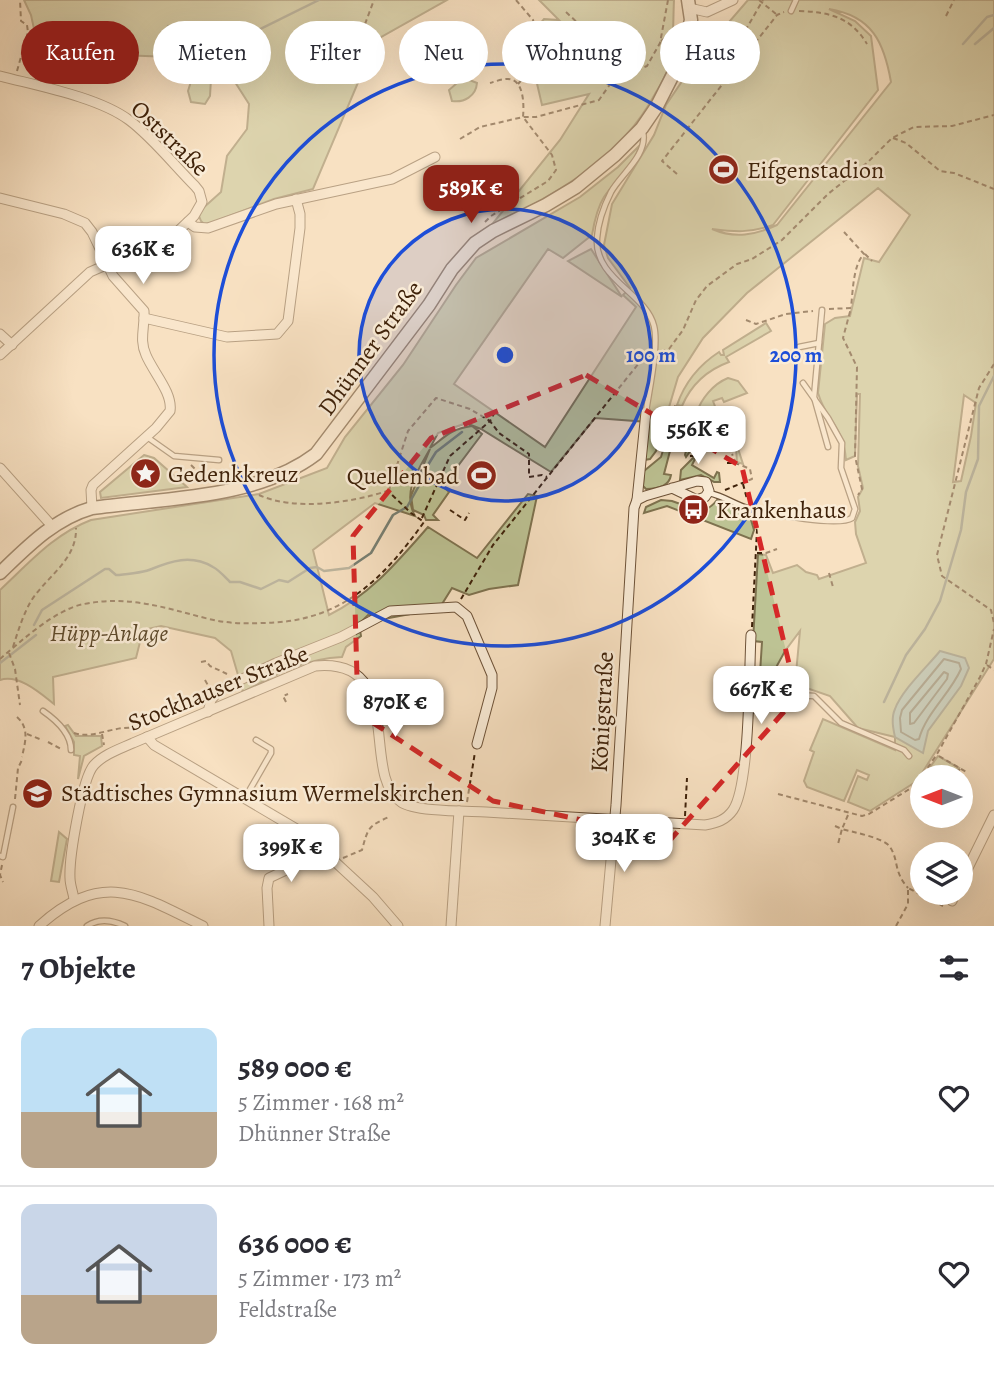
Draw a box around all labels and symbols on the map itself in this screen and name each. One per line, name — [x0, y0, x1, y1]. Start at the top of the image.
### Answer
street label: Oststraße — [124, 93, 216, 183]
sports icon: Eifgenstadion — [707, 153, 741, 187]
place label: Eifgenstadion — [747, 154, 884, 186]
pin: 589K € — [414, 166, 528, 225]
pin: 636K € — [86, 226, 200, 286]
street label: Dhünner Straße — [310, 274, 430, 422]
text: 100 m — [626, 341, 676, 369]
text: 200 m — [770, 341, 823, 369]
centre of rings — [493, 343, 517, 367]
pin: 556K € — [641, 406, 755, 466]
place icon: Gedenkkreuz — [128, 457, 162, 491]
place label: Gedenkkreuz — [168, 458, 299, 490]
sports icon: Quellenbad — [465, 459, 499, 493]
place label: Quellenbad — [347, 460, 459, 492]
bus stop icon: Krankenhaus — [676, 493, 710, 527]
place label: Krankenhaus — [716, 494, 846, 526]
park label: Hüpp-Anlage — [50, 617, 169, 649]
street label: Stockhauser Straße — [123, 637, 313, 739]
street label: Königstraße — [583, 651, 621, 773]
pin: 667K € — [704, 666, 818, 726]
pin: 870K € — [338, 680, 452, 739]
north arrow — [910, 765, 973, 828]
school or university icon: Städtisches Gymnasium Wermelskirchen — [21, 776, 55, 810]
place label: Städtisches Gymnasium Wermelskirchen — [61, 777, 464, 809]
pin: 304K € — [567, 814, 681, 874]
pin: 399K € — [234, 824, 348, 884]

